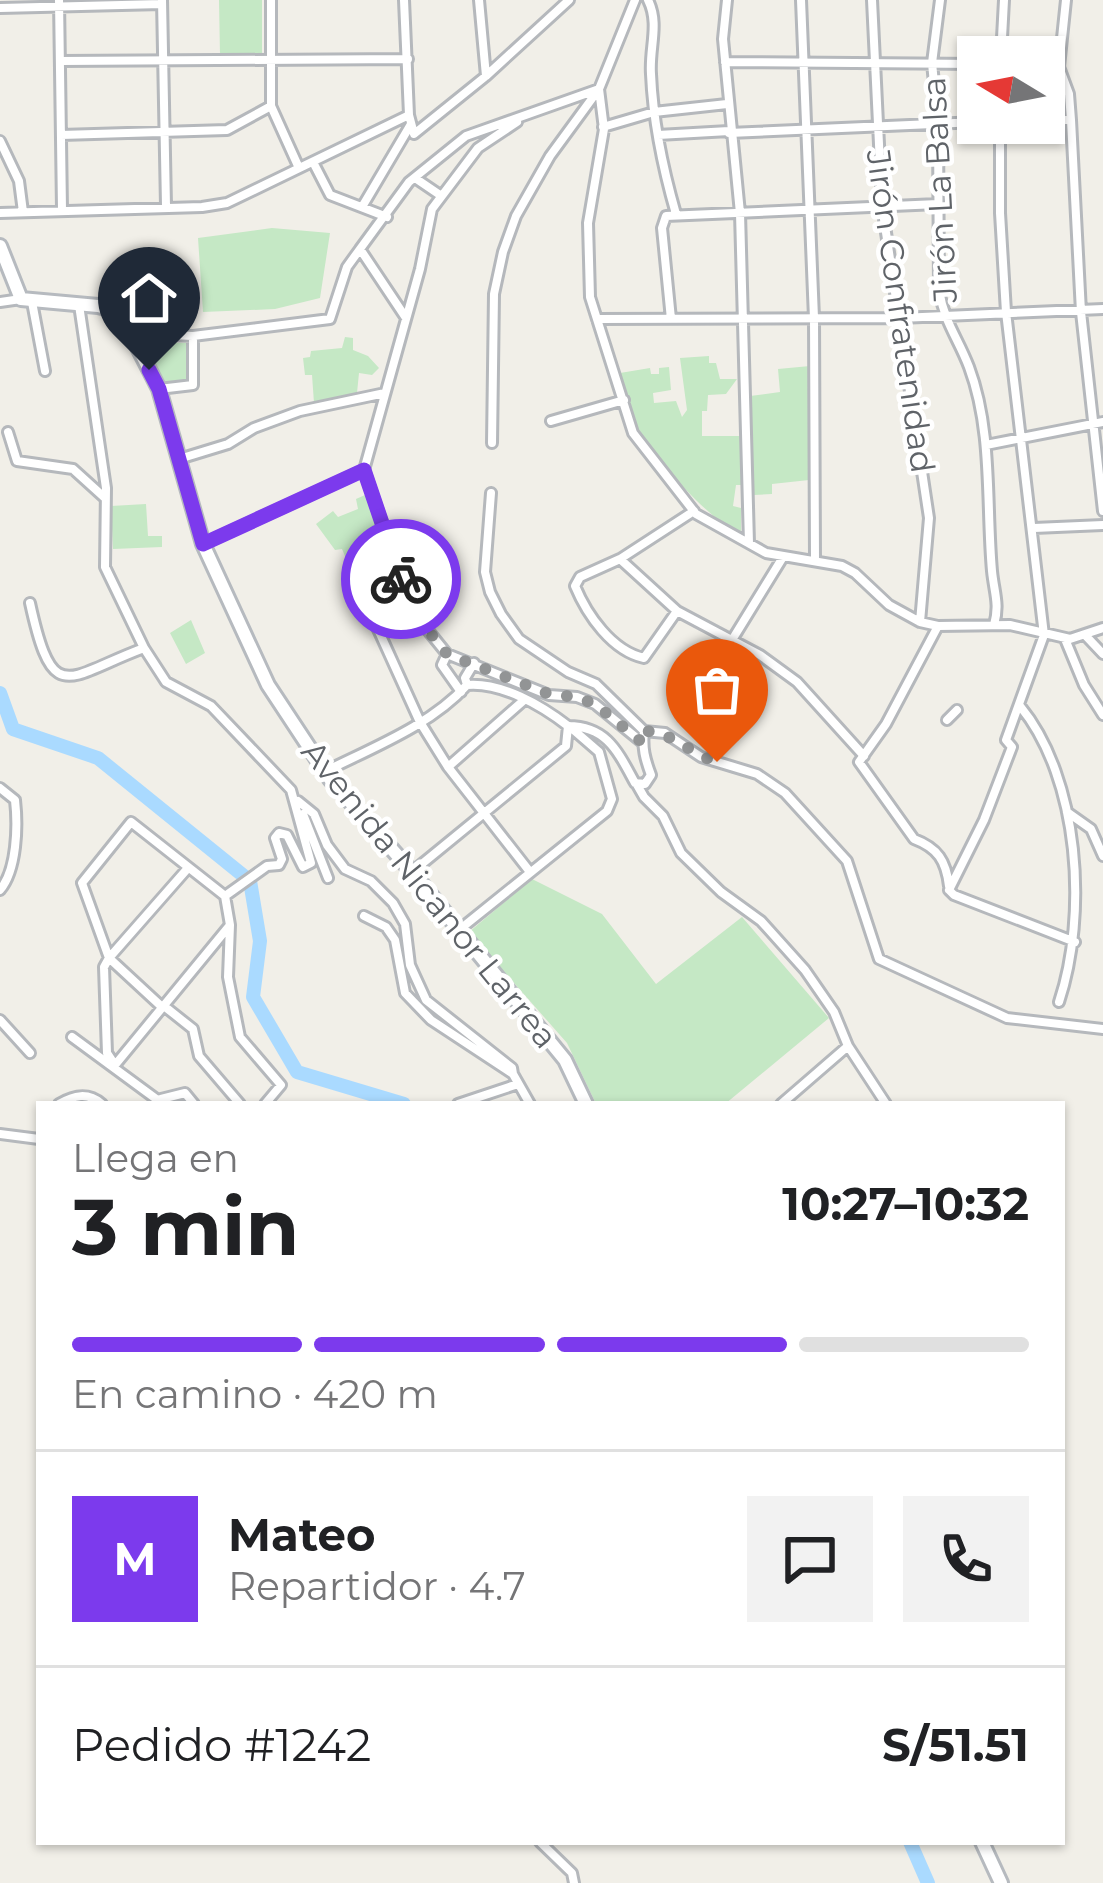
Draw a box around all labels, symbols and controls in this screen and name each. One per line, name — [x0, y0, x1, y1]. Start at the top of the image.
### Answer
north arrow — [957, 36, 1065, 144]
map controls — [957, 36, 1065, 144]
street label: Jirón La Balsa — [913, 76, 965, 305]
street label: Jirón Confratenidad — [858, 146, 944, 475]
pin — [98, 247, 200, 370]
icon: home — [116, 265, 182, 331]
courier — [341, 519, 461, 639]
icon: bike — [368, 546, 434, 612]
pin — [666, 639, 768, 762]
icon: bag — [684, 657, 750, 723]
street label: Avenida Nicanor Larrea — [294, 732, 566, 1056]
text: Llega en — [72, 1134, 239, 1182]
text: 10:27–10:32 — [782, 1176, 1029, 1231]
text: 3 min — [72, 1179, 299, 1275]
text: En camino · 420 m — [72, 1370, 438, 1418]
button: chat — [747, 1496, 873, 1622]
button: phone — [903, 1496, 1029, 1622]
text: Mateo — [228, 1507, 375, 1562]
text: M — [114, 1531, 156, 1586]
text: Repartidor · 4.7 — [228, 1562, 526, 1610]
text: Pedido #1242 — [72, 1717, 371, 1772]
text: S/51.51 — [882, 1717, 1029, 1772]

